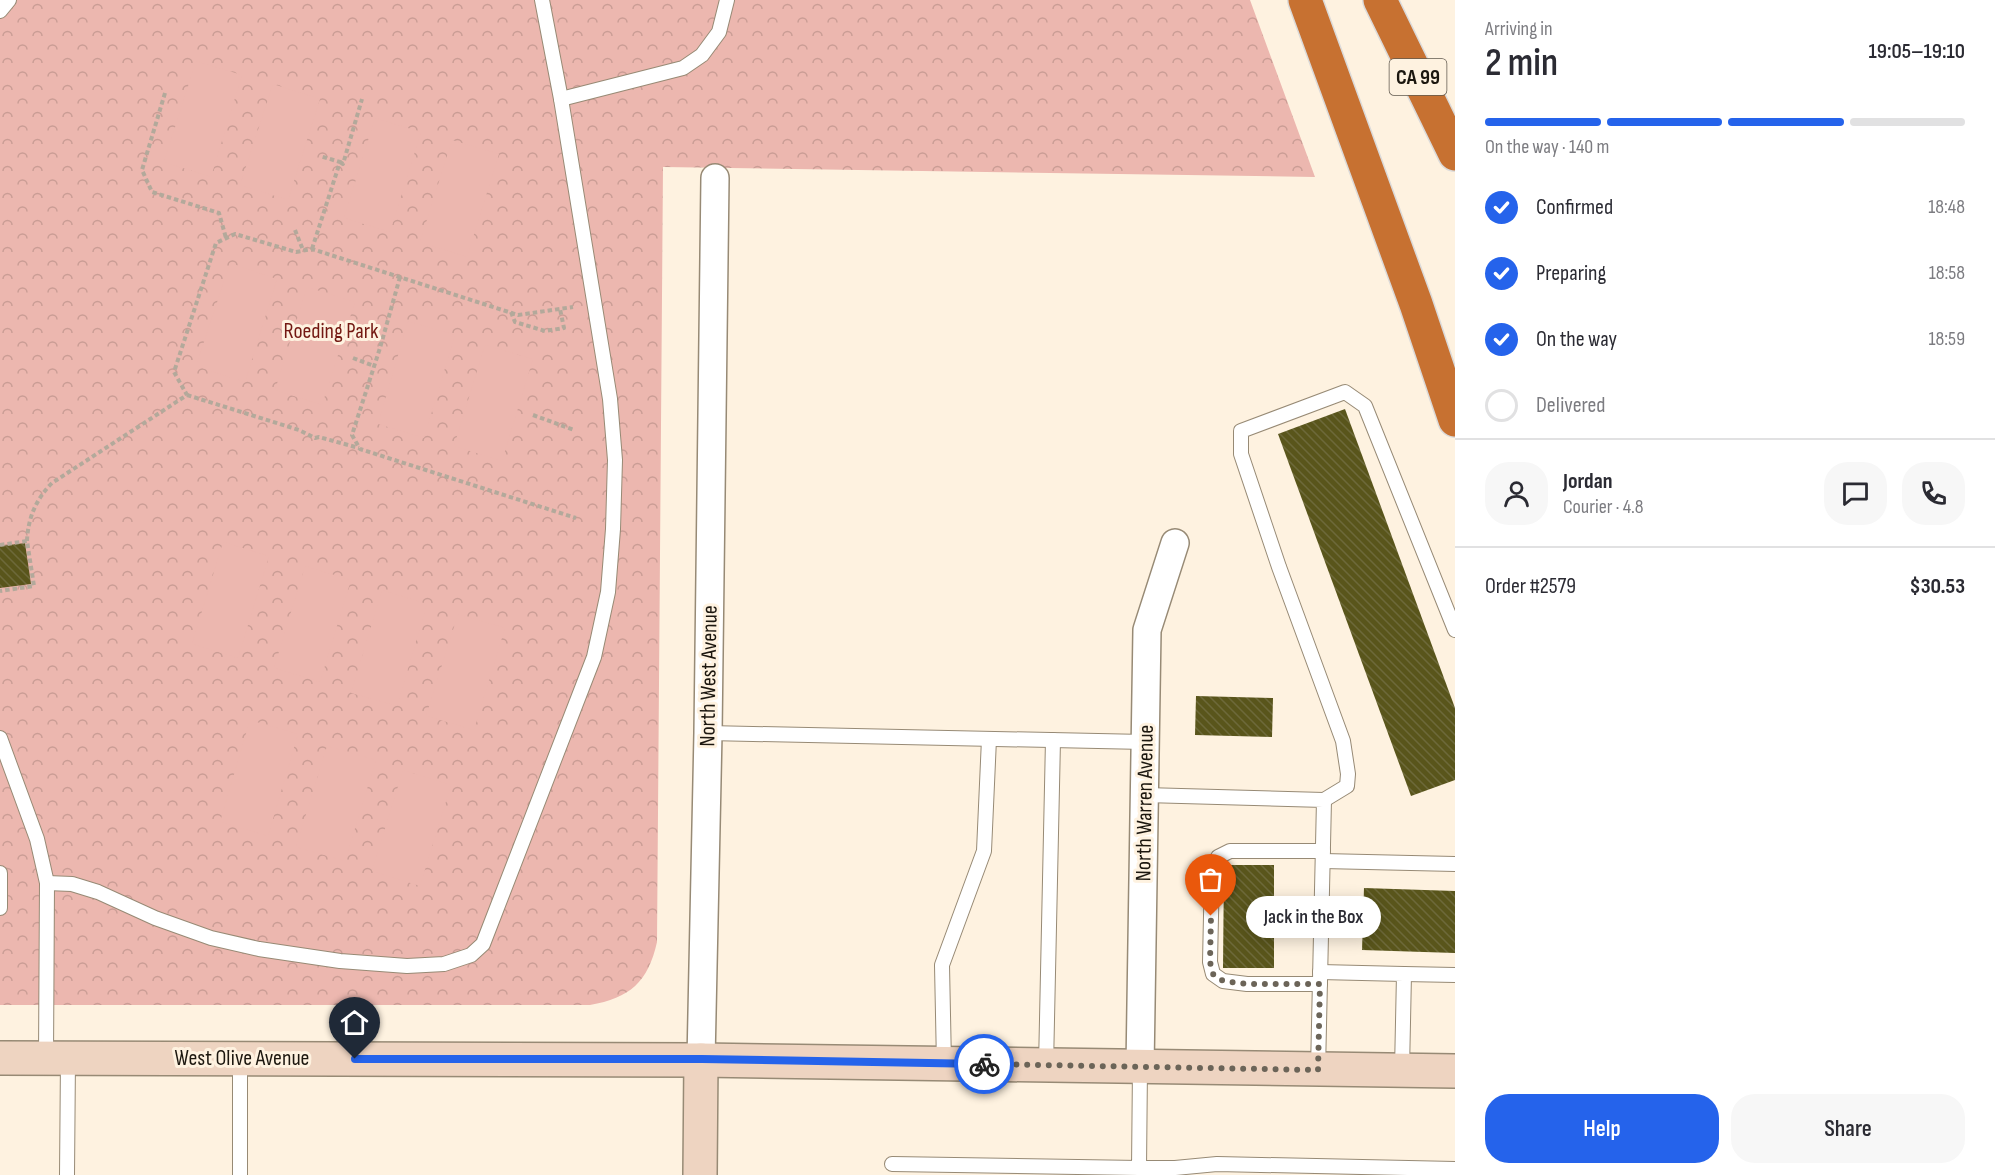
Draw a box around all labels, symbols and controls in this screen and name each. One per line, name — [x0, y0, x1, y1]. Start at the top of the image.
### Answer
text: Arriving in — [1485, 17, 1553, 41]
text: 19:05–19:10 — [1869, 38, 1965, 65]
text: 2 min — [1485, 40, 1558, 87]
road number: CA 99 — [1390, 59, 1446, 95]
text: On the way · 140 m — [1485, 135, 1609, 159]
icon: check — [1485, 191, 1518, 224]
text: Confirmed — [1536, 194, 1613, 221]
text: 18:48 — [1928, 195, 1965, 219]
icon: check — [1485, 257, 1518, 290]
text: Preparing — [1536, 260, 1606, 287]
text: 18:58 — [1929, 261, 1965, 285]
park label: Roeding Park — [283, 318, 379, 345]
icon: check — [1485, 323, 1518, 356]
text: On the way — [1536, 326, 1617, 353]
text: 18:59 — [1929, 327, 1965, 351]
text: Delivered — [1536, 392, 1605, 419]
button: person — [1485, 462, 1548, 525]
button: chat — [1824, 462, 1887, 525]
button: phone — [1902, 462, 1965, 525]
text: Jordan — [1563, 468, 1612, 495]
text: Courier · 4.8 — [1563, 495, 1644, 519]
text: Order #2579 — [1485, 573, 1576, 600]
text: $30.53 — [1909, 573, 1965, 600]
street label: North West Avenue — [694, 605, 724, 747]
street label: North Warren Avenue — [1130, 724, 1160, 882]
pin — [1185, 854, 1236, 916]
icon: bag — [1194, 863, 1227, 896]
callout: Jack in the Box — [1247, 895, 1382, 937]
text: Jack in the Box — [1264, 905, 1363, 929]
pin — [329, 997, 380, 1059]
icon: home — [338, 1006, 371, 1039]
courier — [954, 1034, 1014, 1094]
street label: West Olive Avenue — [175, 1045, 309, 1072]
icon: bike — [968, 1048, 1001, 1081]
button: Help — [1485, 1094, 1719, 1163]
button: Share — [1731, 1094, 1965, 1163]

